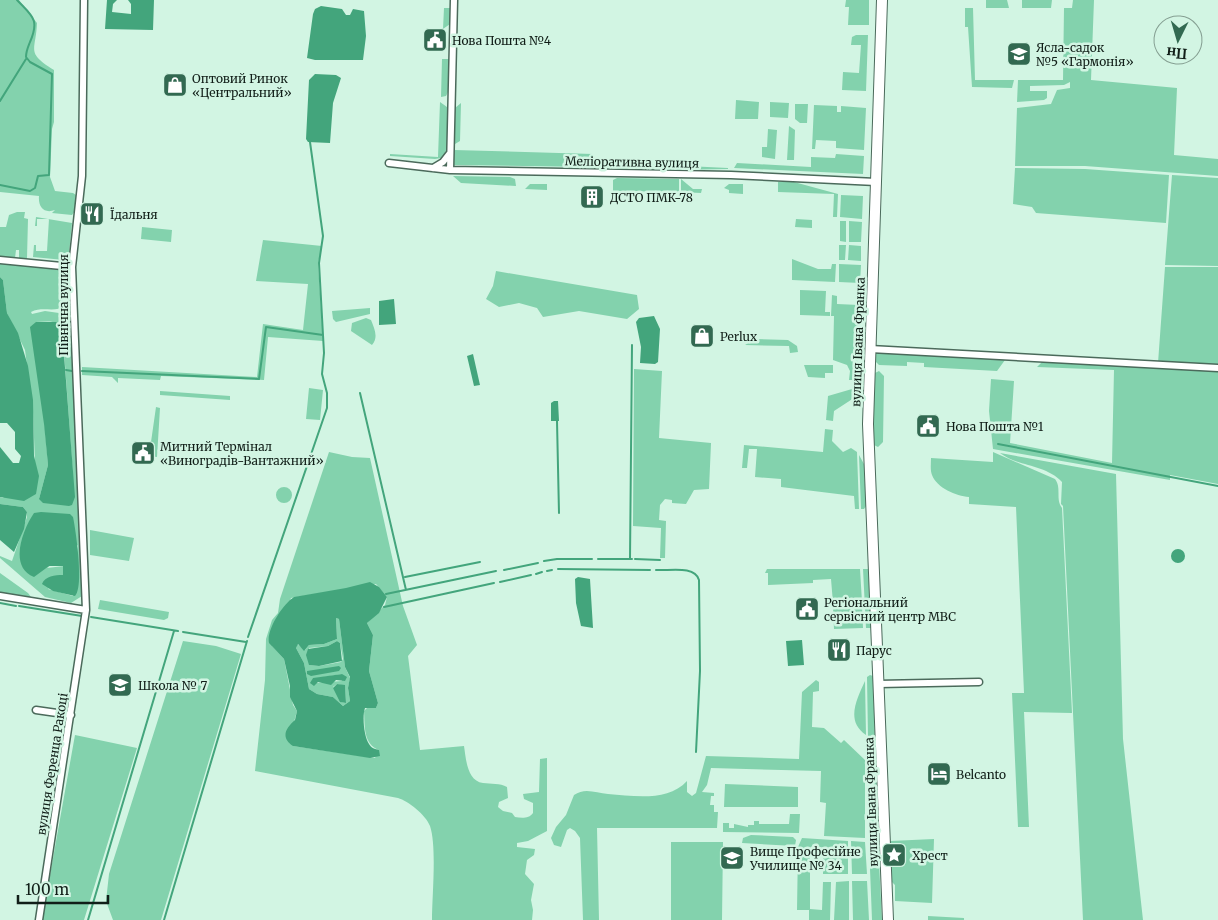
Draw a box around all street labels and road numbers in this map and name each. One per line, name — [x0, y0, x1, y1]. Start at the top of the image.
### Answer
street label: Меліоративна вулиця — [565, 153, 699, 171]
street label: Північна вулиця — [56, 254, 71, 356]
street label: вулиця Івана Франка — [848, 276, 868, 407]
street label: вулиця Ференца Ракоці — [33, 692, 71, 836]
street label: вулиця Івана Франка — [861, 736, 881, 867]

